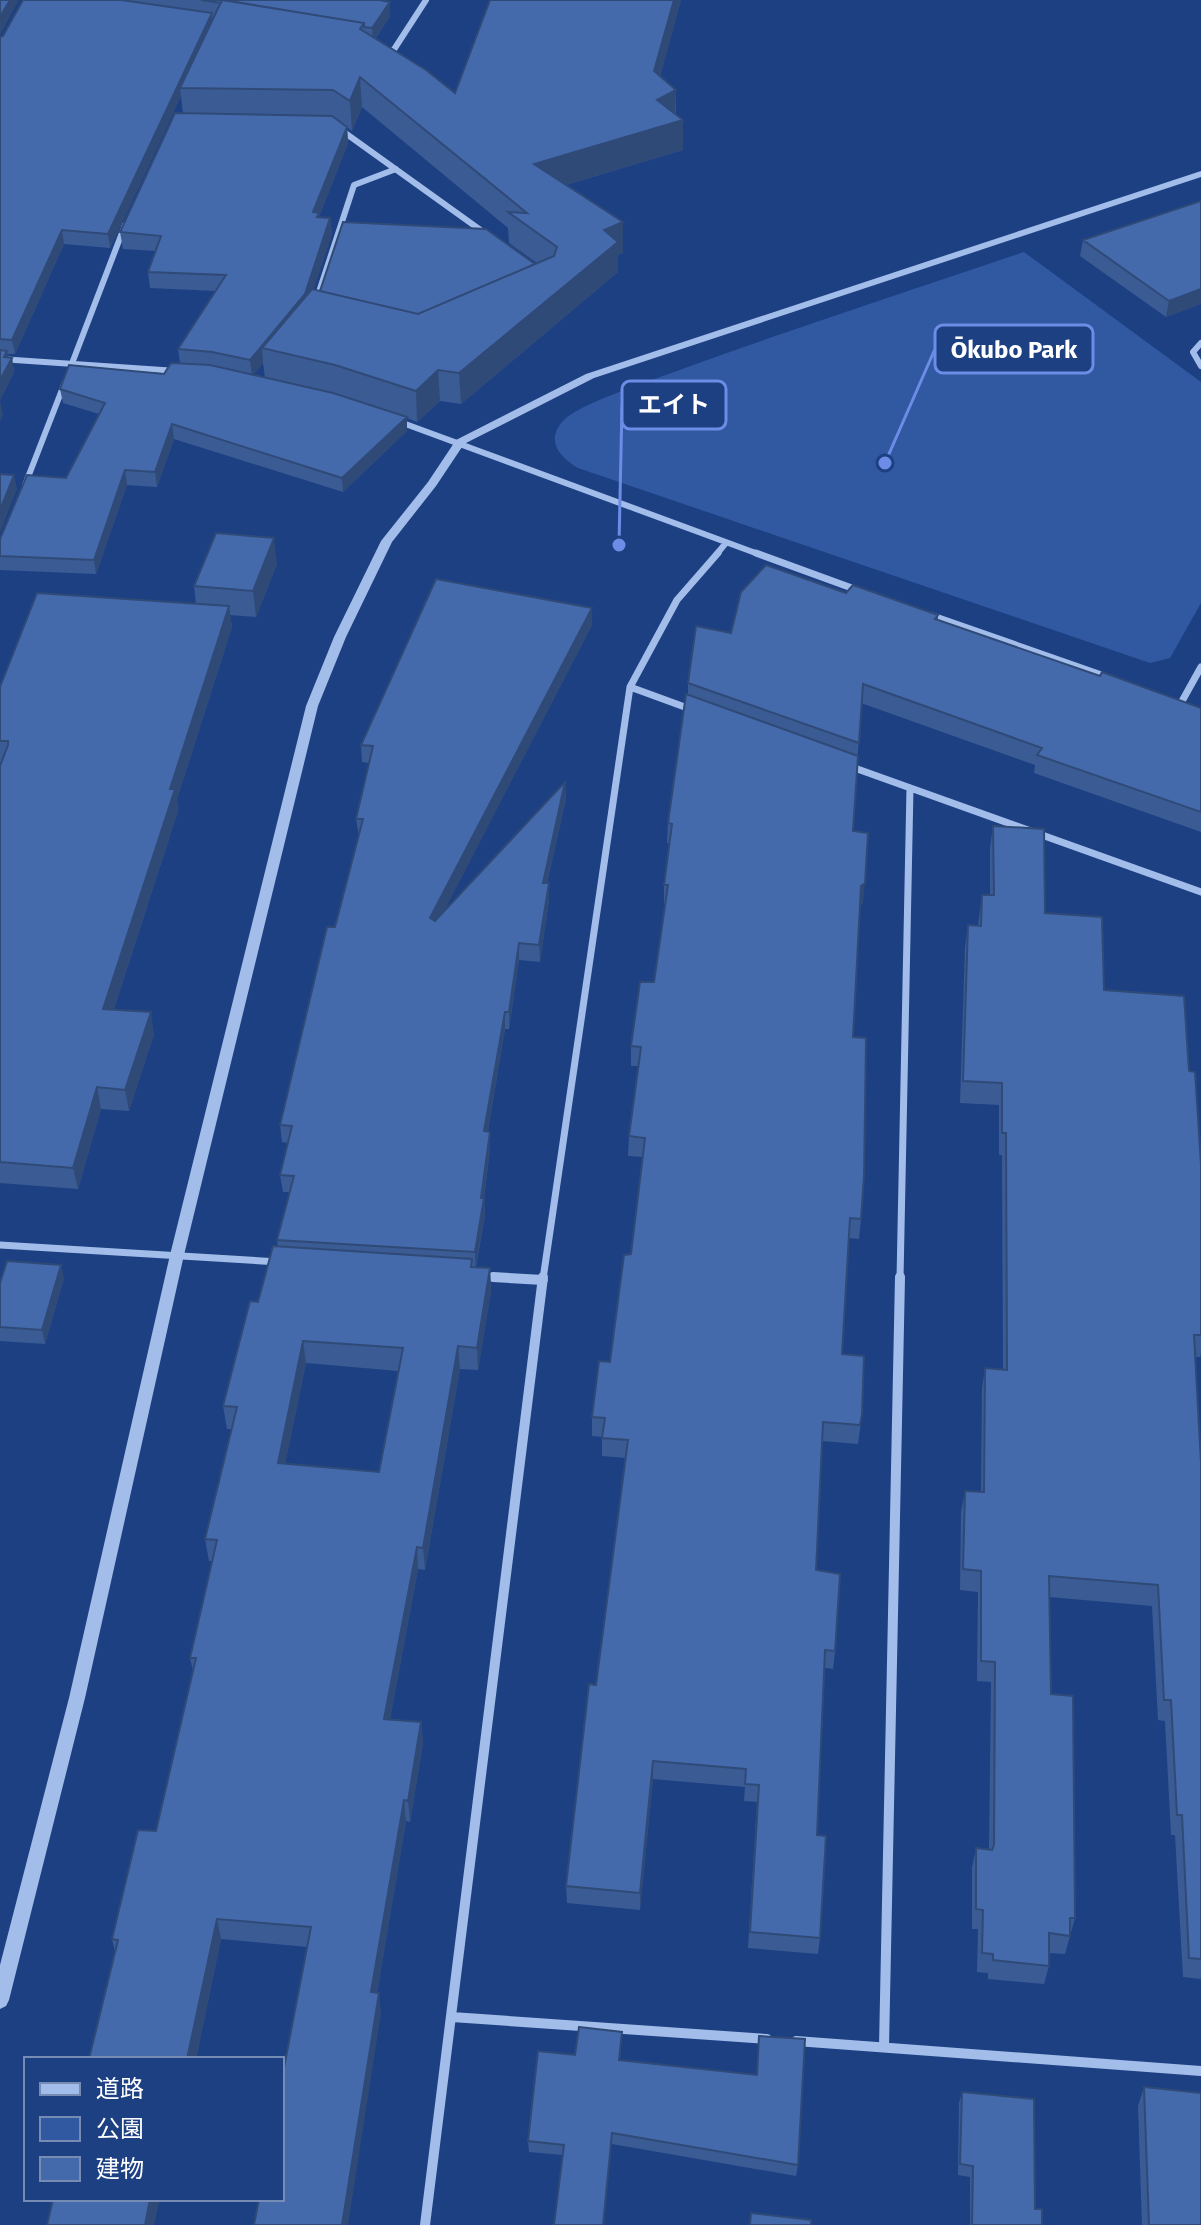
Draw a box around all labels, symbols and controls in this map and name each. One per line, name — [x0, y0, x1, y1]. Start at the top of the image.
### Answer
callout: Ōkubo Park — [935, 325, 1093, 373]
text: Ōkubo Park — [951, 336, 1078, 364]
callout: エイト — [622, 381, 726, 429]
text: エイト — [638, 391, 710, 419]
legend — [24, 2057, 284, 2201]
text: 道路 — [96, 2075, 144, 2103]
text: 公園 — [96, 2115, 144, 2143]
text: 建物 — [96, 2155, 144, 2183]

